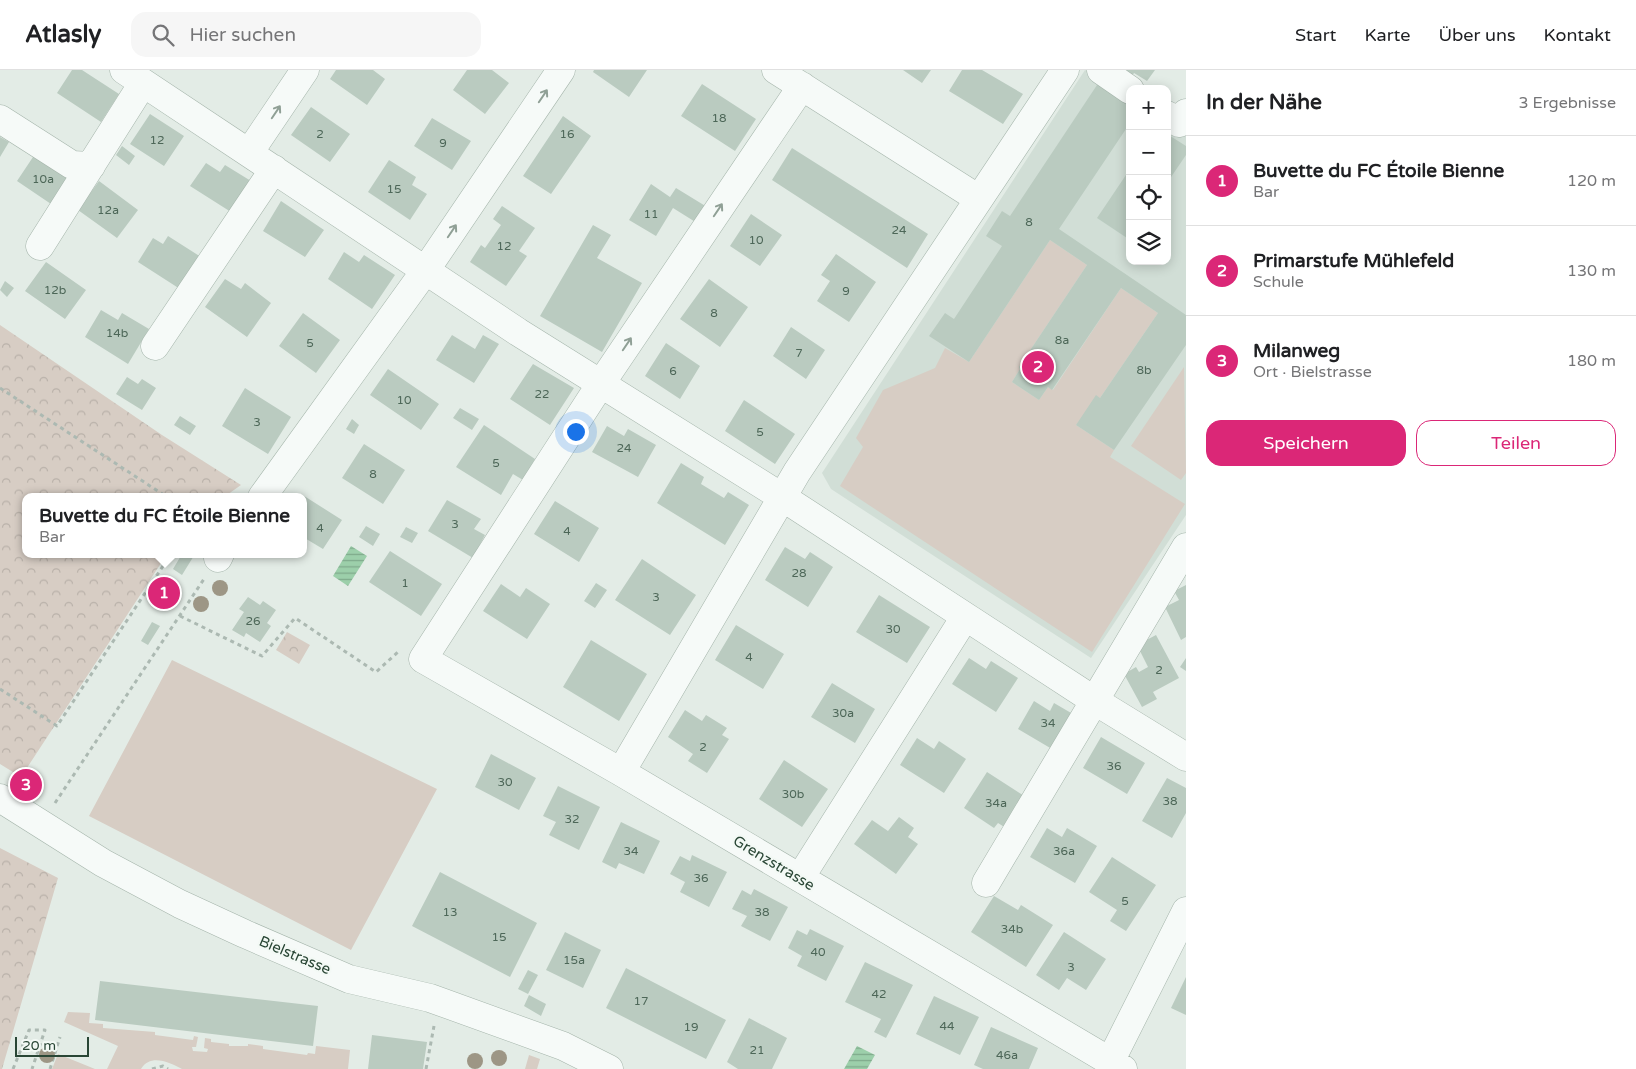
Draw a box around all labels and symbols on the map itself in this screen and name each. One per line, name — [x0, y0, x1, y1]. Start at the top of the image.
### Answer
one-way arrow — [538, 90, 548, 104]
one-way arrow — [271, 105, 281, 119]
house number: 18 — [711, 111, 727, 125]
house number: 2 — [316, 127, 324, 141]
house number: 16 — [559, 127, 575, 141]
house number: 12 — [149, 133, 165, 147]
house number: 9 — [439, 136, 447, 150]
house number: 10a — [32, 172, 54, 186]
house number: 15 — [386, 182, 402, 196]
house number: 12a — [97, 203, 119, 217]
one-way arrow — [713, 203, 723, 217]
house number: 11 — [643, 207, 659, 221]
house number: 8 — [1025, 215, 1033, 229]
house number: 24 — [891, 223, 907, 237]
one-way arrow — [447, 224, 457, 238]
house number: 10 — [748, 233, 764, 247]
house number: 12 — [496, 239, 512, 253]
house number: 12b — [44, 283, 66, 297]
house number: 9 — [842, 284, 850, 298]
house number: 8 — [710, 306, 718, 320]
house number: 14b — [106, 326, 128, 340]
house number: 8a — [1055, 333, 1069, 347]
house number: 5 — [306, 336, 314, 350]
one-way arrow — [622, 338, 632, 352]
house number: 7 — [795, 346, 803, 360]
pin: 2 — [1022, 348, 1054, 386]
house number: 8b — [1136, 363, 1152, 377]
house number: 6 — [669, 364, 677, 378]
house number: 22 — [534, 387, 550, 401]
house number: 10 — [396, 393, 412, 407]
house number: 3 — [253, 415, 261, 429]
your location — [563, 419, 589, 445]
house number: 5 — [756, 425, 764, 439]
house number: 24 — [616, 441, 632, 455]
house number: 5 — [492, 456, 500, 470]
house number: 8 — [369, 467, 377, 481]
house number: 3 — [451, 517, 459, 531]
house number: 4 — [316, 521, 324, 535]
house number: 4 — [563, 524, 571, 538]
house number: 28 — [791, 566, 807, 580]
pin: 1 — [148, 574, 180, 612]
house number: 1 — [401, 576, 409, 590]
house number: 3 — [652, 590, 660, 604]
house number: 26 — [245, 614, 261, 628]
house number: 30 — [885, 622, 901, 636]
house number: 4 — [745, 650, 753, 664]
house number: 2 — [1155, 663, 1163, 677]
house number: 30a — [832, 706, 854, 720]
house number: 34 — [1040, 716, 1056, 730]
house number: 2 — [699, 740, 707, 754]
house number: 36 — [1106, 759, 1122, 773]
pin: 3 — [10, 766, 42, 804]
house number: 30 — [497, 775, 513, 789]
house number: 30b — [782, 787, 804, 801]
house number: 38 — [1162, 794, 1178, 808]
house number: 34a — [985, 796, 1007, 810]
house number: 32 — [564, 812, 580, 826]
street label: Grenzstrasse — [730, 832, 818, 894]
house number: 34 — [623, 844, 639, 858]
house number: 36a — [1053, 844, 1075, 858]
house number: 36 — [693, 871, 709, 885]
house number: 5 — [1121, 894, 1129, 908]
house number: 13 — [442, 905, 458, 919]
house number: 38 — [754, 905, 770, 919]
house number: 34b — [1001, 922, 1023, 936]
house number: 15 — [491, 930, 507, 944]
street label: Bielstrasse — [256, 932, 334, 978]
house number: 40 — [810, 945, 826, 959]
house number: 15a — [563, 953, 585, 967]
house number: 3 — [1067, 960, 1075, 974]
house number: 42 — [871, 987, 887, 1001]
house number: 17 — [633, 994, 649, 1008]
house number: 44 — [939, 1019, 955, 1033]
house number: 19 — [683, 1020, 699, 1034]
scale bar — [15, 1034, 89, 1057]
house number: 21 — [749, 1043, 765, 1057]
house number: 46a — [996, 1048, 1018, 1062]

